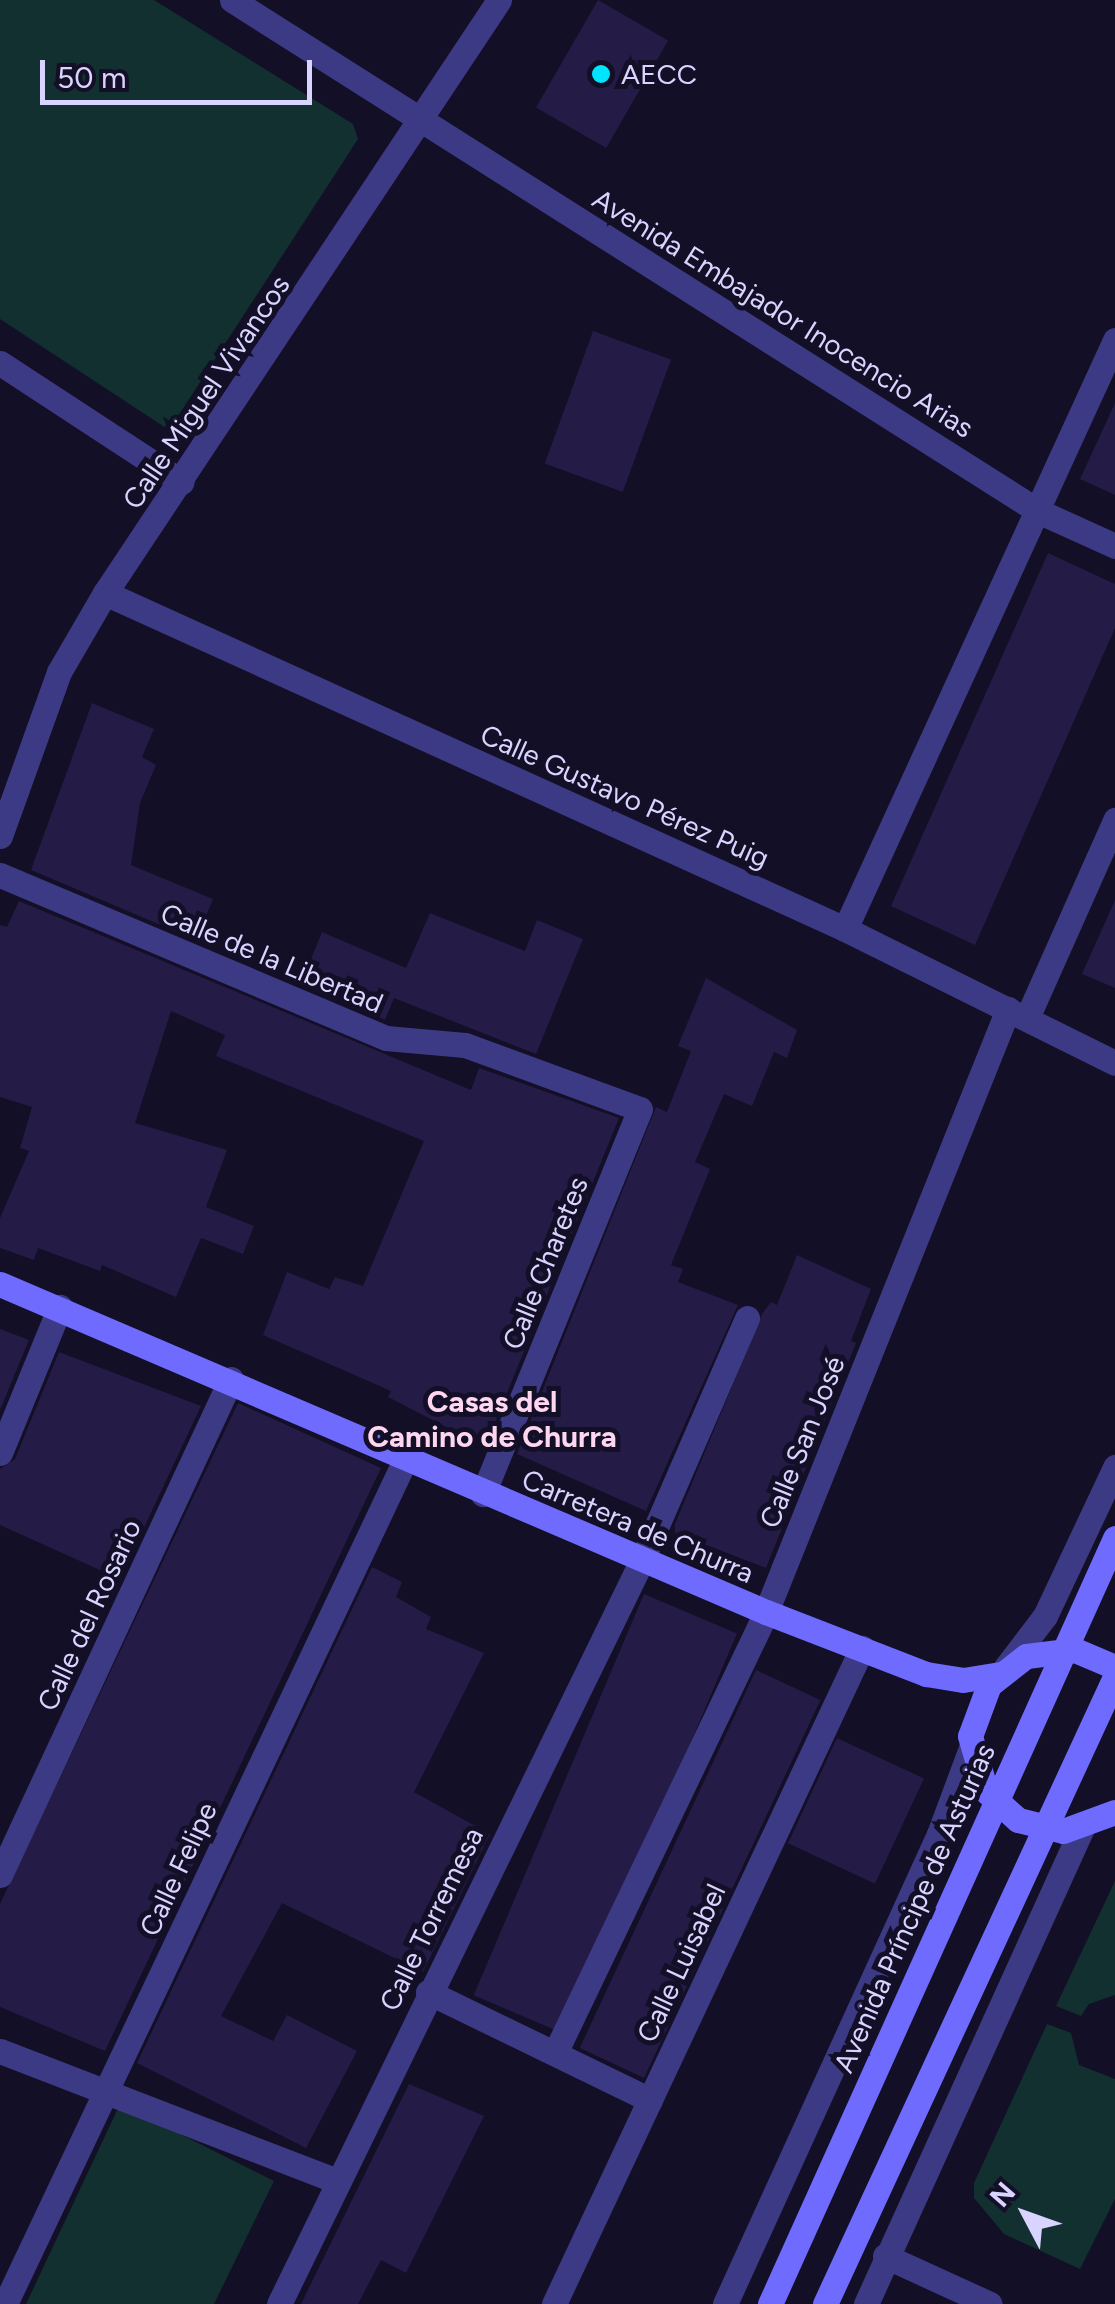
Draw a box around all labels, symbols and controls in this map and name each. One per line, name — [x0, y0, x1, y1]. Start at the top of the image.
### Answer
scale bar — [45, 40, 318, 102]
place label: AECC — [621, 57, 697, 91]
text: 50 m — [57, 59, 126, 96]
marker: AECC — [590, 63, 612, 85]
street label: Avenida Embajador Inocencio Arias — [587, 182, 979, 444]
street label: Calle Miguel Vivancos — [115, 269, 297, 515]
street label: Calle Gustavo Pérez Puig — [476, 717, 774, 875]
street label: Calle de la Libertad — [156, 896, 388, 1020]
street label: Calle Charetes — [495, 1172, 595, 1354]
street label: Calle San José — [752, 1351, 852, 1533]
district label: Casas del Camino de Churra — [367, 1384, 617, 1454]
street label: Carretera de Churra — [517, 1462, 759, 1590]
street label: Calle del Rosario — [30, 1514, 148, 1716]
street label: Avenida Príncipe de Asturias — [826, 1739, 1002, 2077]
street label: Calle Felipe — [132, 1797, 224, 1941]
street label: Calle Torremesa — [372, 1822, 490, 2016]
street label: Calle Luisabel — [630, 1878, 732, 2048]
north arrow — [975, 2164, 1075, 2264]
text: N — [982, 2175, 1022, 2214]

